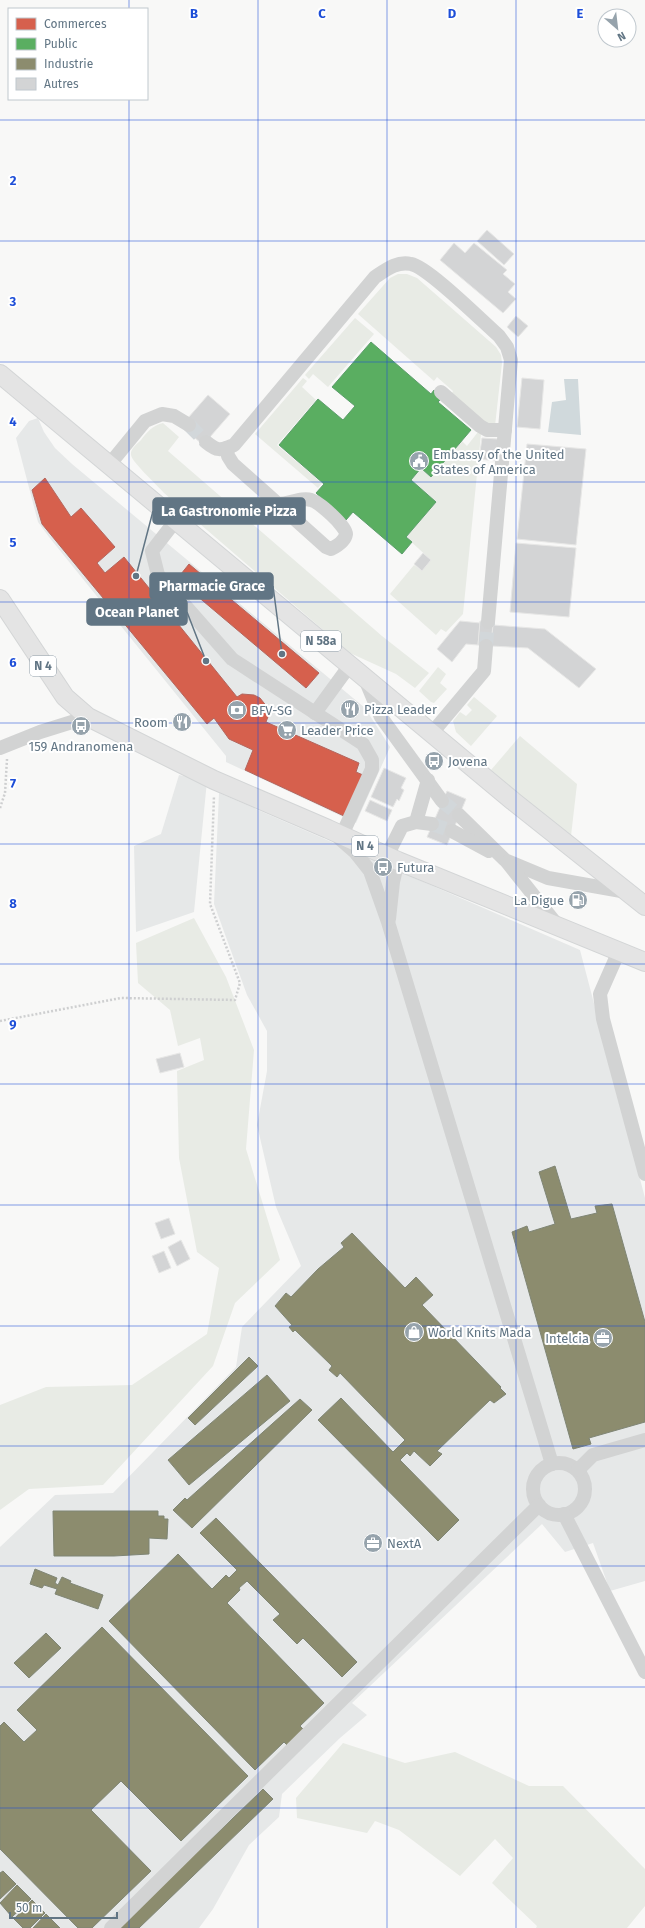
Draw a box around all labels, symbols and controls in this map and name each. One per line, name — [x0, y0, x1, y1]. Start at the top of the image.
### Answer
text: B — [190, 6, 198, 21]
text: C — [318, 6, 326, 21]
text: D — [448, 6, 457, 21]
text: E — [577, 6, 584, 21]
legend — [8, 8, 148, 100]
north arrow — [597, 8, 637, 48]
text: Commerces — [44, 17, 107, 31]
text: N — [615, 29, 628, 44]
text: Public — [44, 37, 78, 51]
text: Industrie — [44, 57, 93, 71]
text: Autres — [44, 77, 79, 91]
text: 2 — [10, 173, 17, 188]
text: 3 — [9, 294, 17, 309]
text: 4 — [9, 414, 17, 429]
place label: Embassy of the United States of America — [433, 447, 565, 477]
public building icon: Embassy of the United States of America — [408, 450, 430, 472]
callout: La Gastronomie Pizza — [153, 498, 305, 524]
text: La Gastronomie Pizza — [161, 503, 297, 520]
text: 5 — [10, 535, 17, 550]
callout: Pharmacie Grace — [150, 573, 273, 599]
text: Pharmacie Grace — [159, 578, 266, 595]
callout: Ocean Planet — [87, 599, 187, 625]
text: Ocean Planet — [95, 604, 180, 621]
road number: N 58a — [301, 631, 341, 651]
text: 6 — [9, 655, 17, 670]
road number: N 4 — [30, 656, 56, 676]
restaurant icon: Pizza Leader — [339, 698, 361, 720]
bank icon: BFV-SG — [226, 699, 248, 721]
place label: Pizza Leader — [364, 702, 437, 717]
place label: BFV-SG — [251, 703, 292, 718]
restaurant icon: Room — [171, 711, 193, 733]
bus stop icon: 159 Andranomena — [70, 715, 92, 737]
place label: Room — [134, 715, 168, 730]
supermarket icon: Leader Price — [276, 719, 298, 741]
place label: Leader Price — [301, 723, 374, 738]
place label: 159 Andranomena — [29, 739, 133, 754]
bus stop icon: Jovena — [423, 750, 445, 772]
place label: Jovena — [448, 754, 488, 769]
text: 7 — [10, 776, 16, 791]
road number: N 4 — [352, 836, 378, 856]
bus stop icon: Futura — [372, 856, 394, 878]
place label: Futura — [397, 860, 434, 875]
fuel station icon: La Digue — [567, 889, 589, 911]
place label: La Digue — [514, 893, 564, 908]
text: 8 — [9, 896, 17, 911]
text: 9 — [9, 1017, 17, 1032]
shop icon: World Knits Mada — [403, 1321, 425, 1343]
place label: World Knits Mada — [428, 1325, 531, 1340]
office icon: Intelcia — [592, 1327, 614, 1349]
place label: Intelcia — [545, 1331, 589, 1346]
office icon: NextA — [362, 1532, 384, 1554]
place label: NextA — [387, 1536, 422, 1551]
scale bar — [10, 1894, 117, 1920]
text: 50 m — [16, 1901, 42, 1915]

